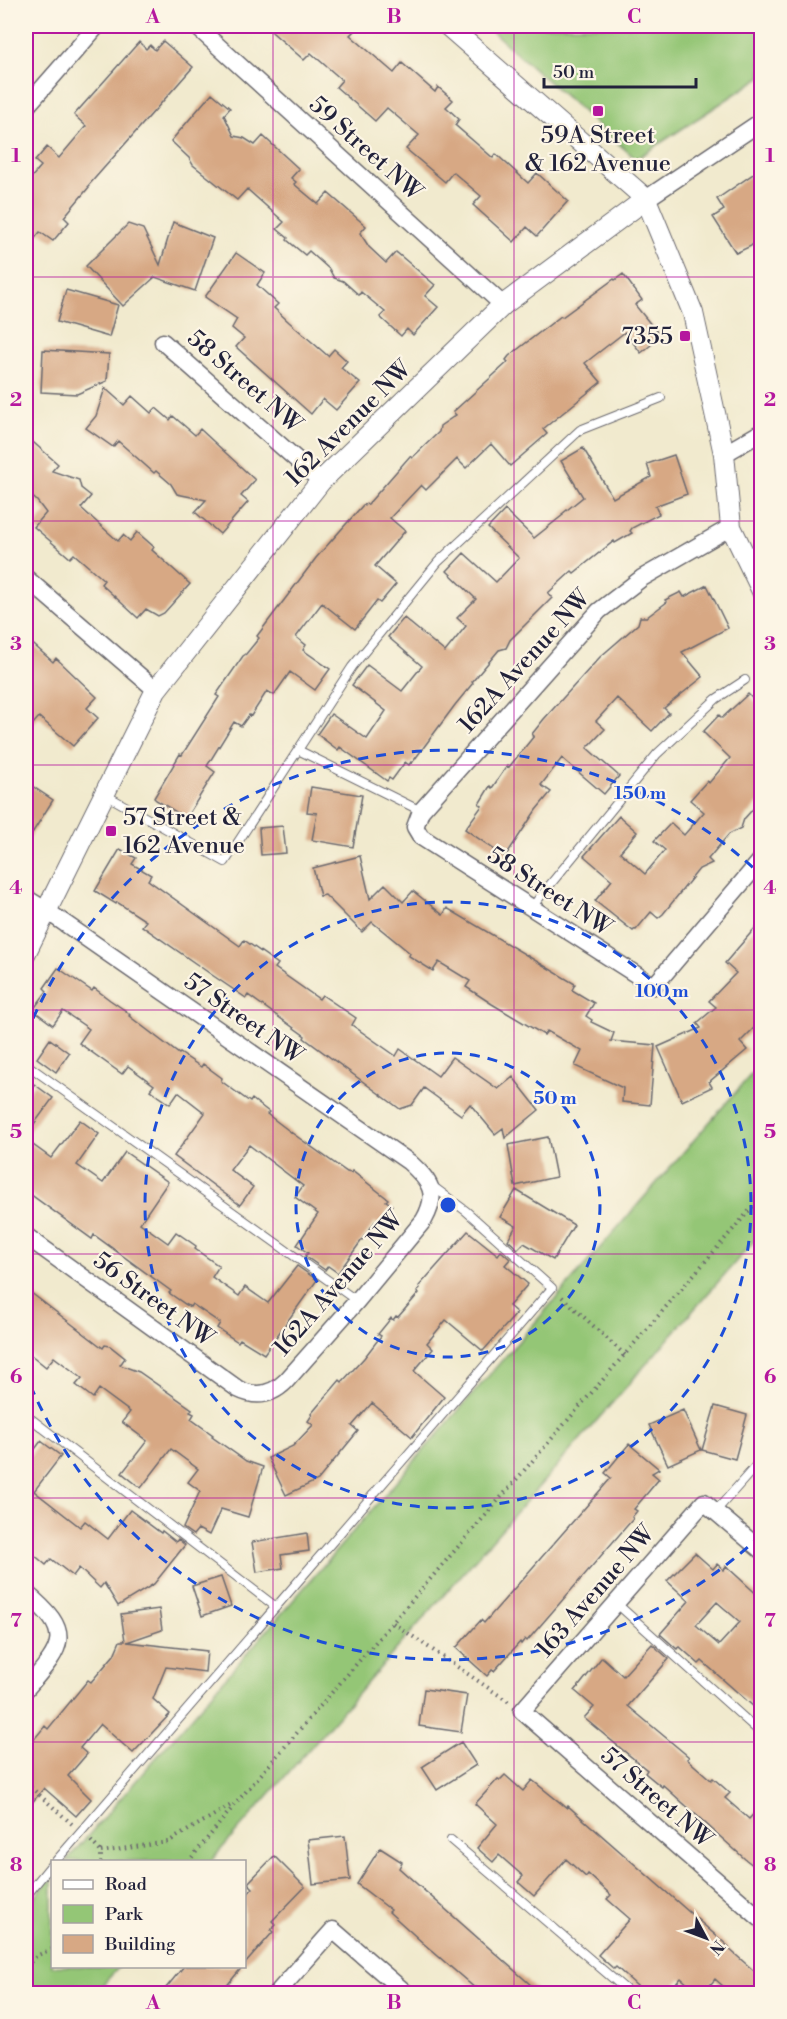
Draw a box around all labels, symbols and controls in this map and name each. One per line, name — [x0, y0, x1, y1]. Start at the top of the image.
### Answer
text: A — [145, 5, 161, 30]
text: B — [386, 5, 402, 30]
text: C — [627, 5, 641, 30]
scale bar — [544, 51, 696, 89]
text: 50 m — [553, 61, 595, 84]
street label: 59 Street NW — [302, 90, 429, 208]
marker: 59A Street & 162 Avenue — [591, 104, 605, 118]
place label: 59A Street & 162 Avenue — [525, 121, 671, 179]
text: 1 — [11, 144, 21, 169]
text: 1 — [765, 144, 775, 169]
place label: 7355 — [621, 322, 673, 352]
street label: 58 Street NW — [181, 324, 309, 441]
marker: 7355 — [678, 329, 692, 343]
street label: 162 Avenue NW — [279, 353, 419, 493]
text: 2 — [10, 388, 22, 413]
text: 2 — [764, 388, 776, 413]
street label: 162A Avenue NW — [452, 583, 598, 740]
text: 3 — [10, 632, 22, 657]
text: 3 — [764, 632, 776, 657]
text: 150 m — [614, 782, 667, 805]
place label: 57 Street & 162 Avenue — [123, 803, 245, 861]
marker: 57 Street & 162 Avenue — [104, 824, 118, 838]
street label: 58 Street NW — [481, 840, 618, 944]
text: 4 — [9, 876, 23, 901]
text: 4 — [763, 876, 777, 901]
street label: 57 Street NW — [178, 967, 310, 1072]
text: 100 m — [635, 980, 689, 1003]
text: 50 m — [533, 1087, 577, 1110]
text: 5 — [10, 1120, 22, 1145]
text: 5 — [764, 1120, 776, 1145]
centre of rings — [438, 1195, 458, 1215]
street label: 162A Avenue NW — [267, 1204, 411, 1362]
street label: 56 Street NW — [87, 1246, 221, 1355]
text: 6 — [10, 1365, 23, 1390]
text: 6 — [764, 1365, 777, 1390]
street label: 163 Avenue NW — [530, 1518, 662, 1664]
text: 7 — [10, 1609, 22, 1634]
text: 7 — [764, 1609, 776, 1634]
street label: 57 Street NW — [594, 1741, 720, 1856]
text: 8 — [10, 1853, 23, 1878]
text: 8 — [764, 1853, 777, 1878]
legend — [51, 1860, 246, 1968]
text: Road — [105, 1873, 148, 1896]
text: Park — [105, 1903, 144, 1926]
north arrow — [676, 1908, 736, 1968]
text: Building — [104, 1933, 176, 1956]
text: N — [705, 1936, 728, 1959]
text: A — [145, 1991, 161, 2016]
text: B — [386, 1991, 402, 2016]
text: C — [627, 1991, 641, 2016]

